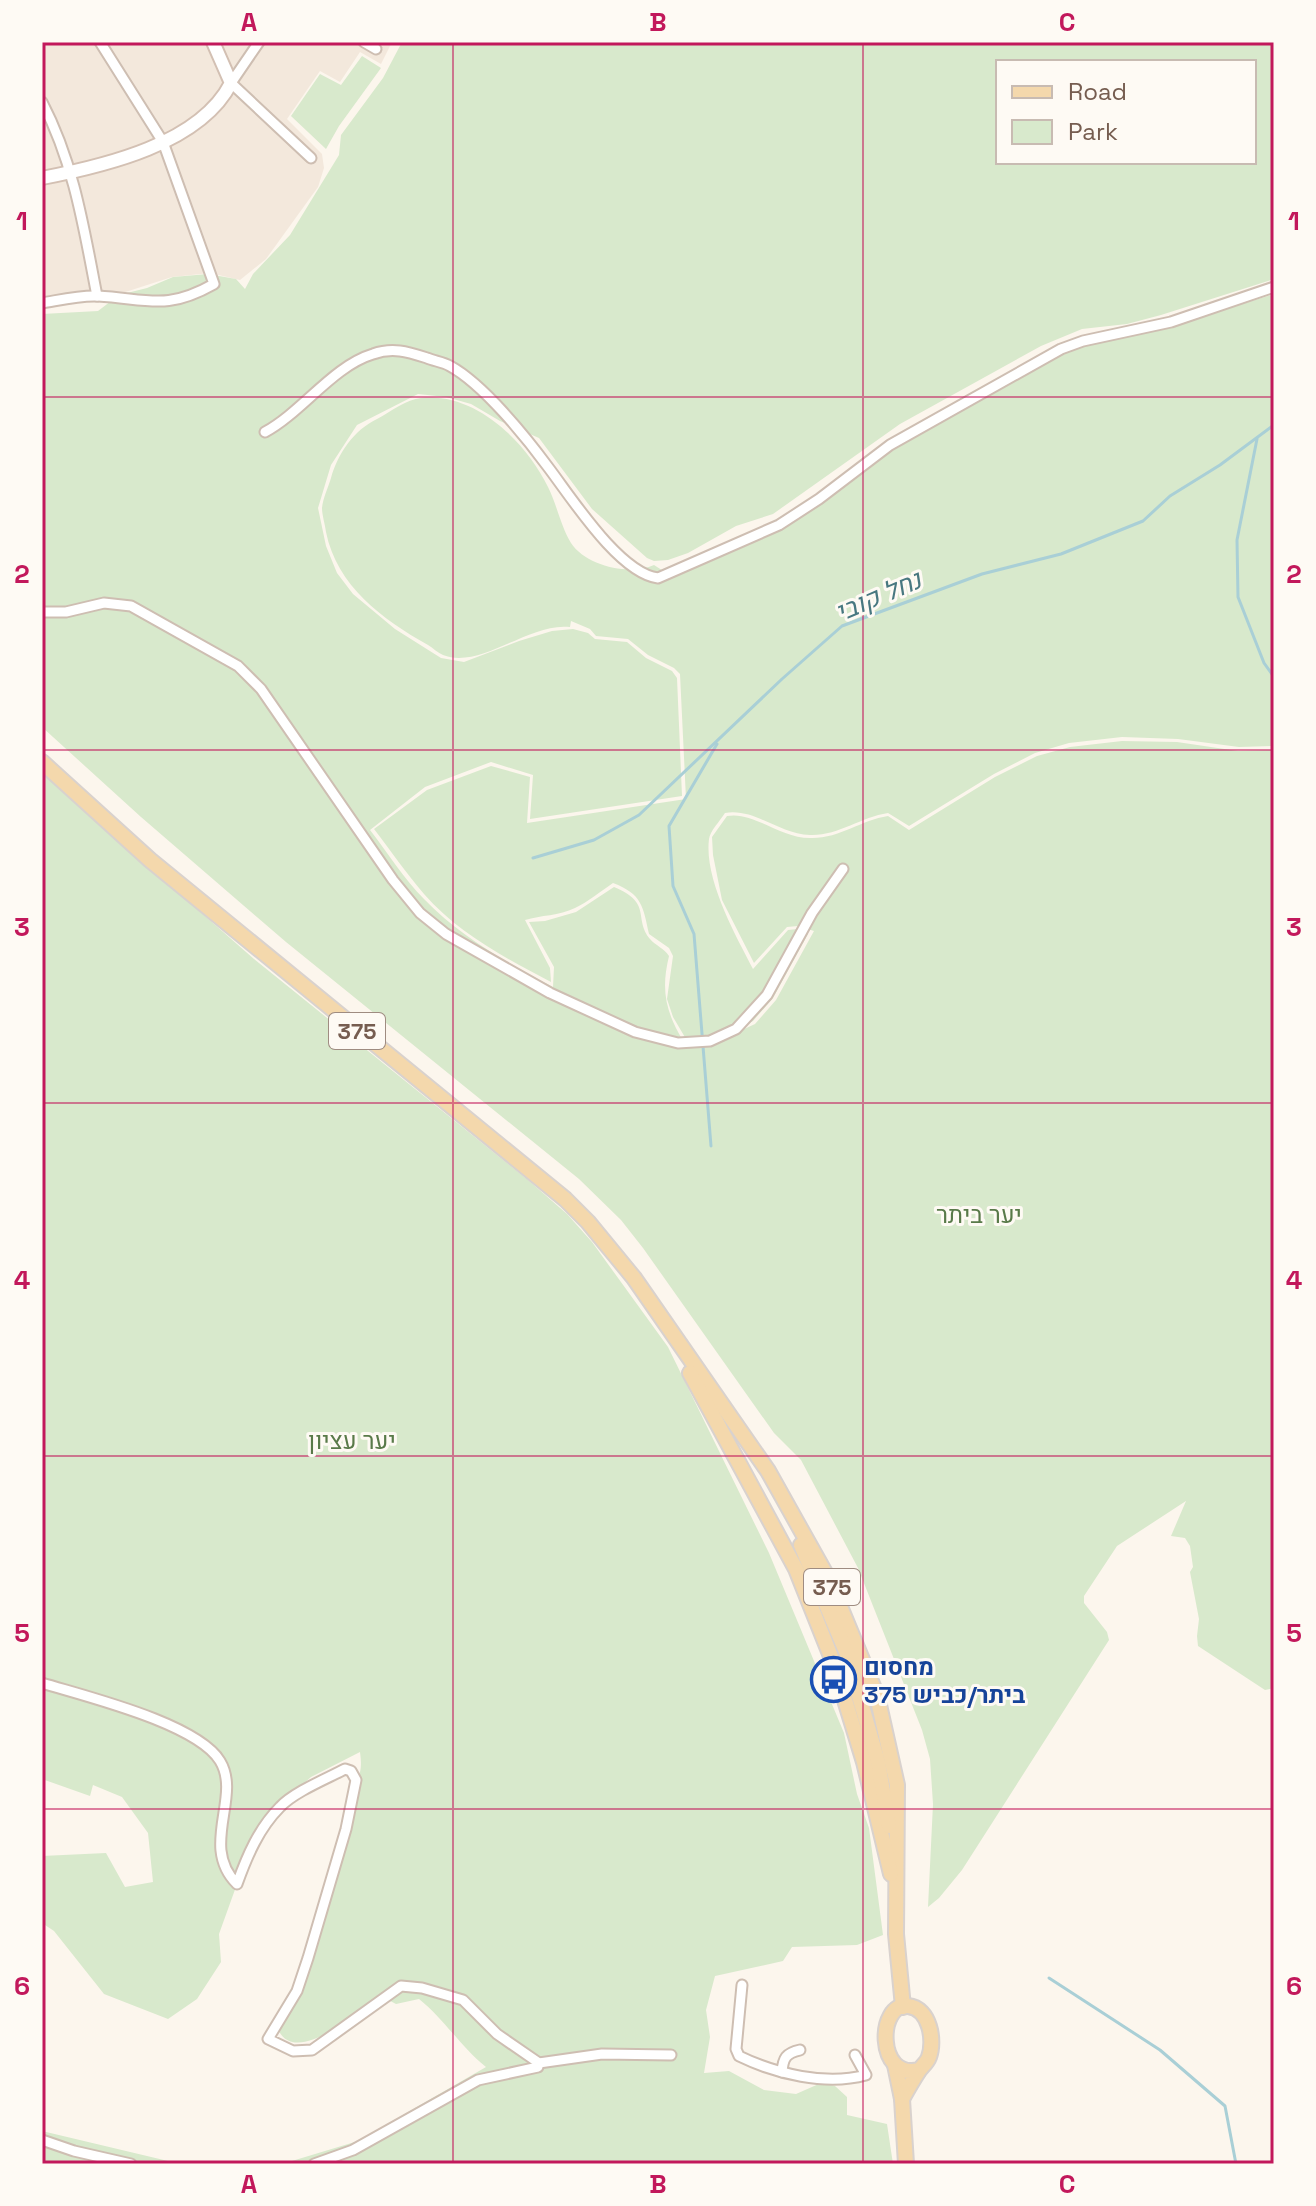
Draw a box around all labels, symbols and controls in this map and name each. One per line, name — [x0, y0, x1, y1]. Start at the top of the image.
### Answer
text: A — [241, 5, 258, 39]
text: B — [649, 5, 667, 39]
text: C — [1059, 5, 1075, 39]
legend — [996, 60, 1256, 164]
text: Road — [1068, 76, 1127, 107]
text: Park — [1068, 116, 1118, 147]
text: 1 — [16, 204, 28, 238]
text: 1 — [1288, 204, 1300, 238]
text: 2 — [14, 557, 30, 591]
text: 2 — [1286, 557, 1302, 591]
water label: נחל קובי — [830, 562, 928, 629]
text: 3 — [14, 910, 30, 944]
text: 3 — [1286, 910, 1302, 944]
road number: 375 — [329, 1013, 385, 1049]
park label: יער ביתר — [936, 1199, 1022, 1230]
text: 4 — [14, 1263, 30, 1297]
text: 4 — [1286, 1263, 1302, 1297]
park label: יער עציון — [308, 1425, 396, 1456]
road number: 375 — [804, 1569, 860, 1605]
text: 5 — [14, 1616, 30, 1650]
text: 5 — [1286, 1616, 1302, 1650]
place label: מחסום ביתר/כביש 375 — [864, 1651, 1025, 1710]
bus stop icon: מחסום ביתר/כביש 375 — [809, 1656, 857, 1704]
text: 6 — [14, 1969, 30, 2003]
text: 6 — [1286, 1969, 1302, 2003]
text: A — [241, 2167, 258, 2201]
text: B — [649, 2167, 667, 2201]
text: C — [1059, 2167, 1075, 2201]

